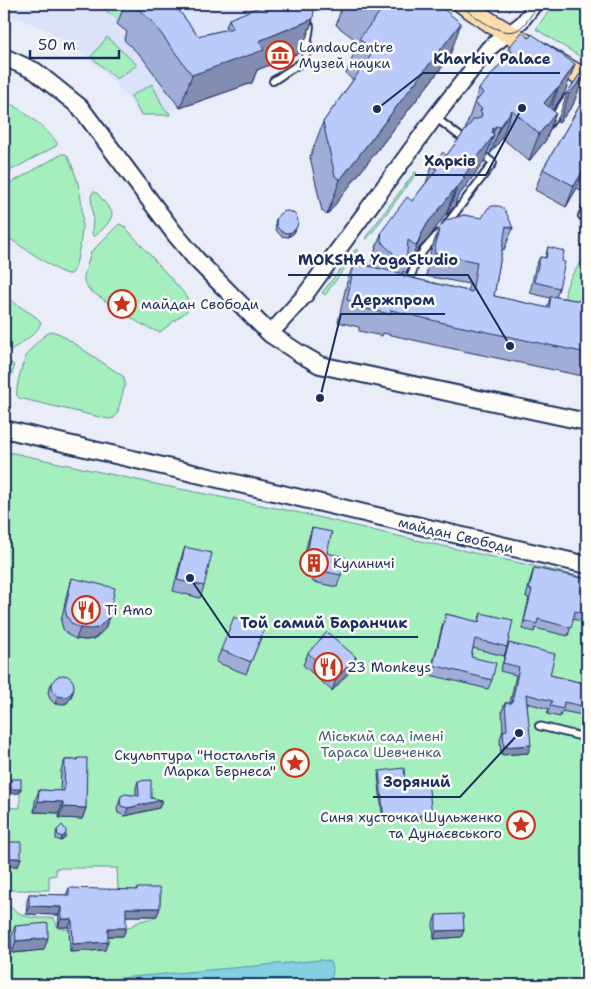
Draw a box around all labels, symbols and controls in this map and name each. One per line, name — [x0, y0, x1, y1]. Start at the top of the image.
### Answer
scale bar — [30, 28, 119, 60]
text: 50 m — [38, 35, 76, 55]
place label: LandauCentre Музей науки — [299, 38, 393, 72]
museum icon: LandauCentre Музей науки — [265, 40, 295, 70]
callout: Kharkiv Palace — [423, 43, 560, 73]
text: Kharkiv Palace — [433, 49, 551, 69]
callout: Харків — [415, 145, 486, 175]
text: Харків — [424, 151, 476, 171]
callout: MOKSHA YogaStudio — [288, 245, 468, 275]
text: MOKSHA YogaStudio — [298, 250, 458, 270]
callout: Держпром — [341, 284, 445, 314]
place icon: майдан Свободи — [107, 289, 137, 319]
text: Держпром — [351, 290, 435, 310]
place label: майдан Свободи — [141, 295, 259, 313]
street label: майдан Свободи — [397, 513, 515, 557]
building icon: Кулиничі — [299, 548, 329, 578]
place label: Кулиничі — [333, 554, 395, 572]
restaurant icon: Ti Amo — [71, 595, 101, 625]
place label: Ti Amo — [105, 601, 153, 619]
callout: Той самий Баранчик — [230, 607, 418, 637]
text: Той самий Баранчик — [240, 613, 408, 633]
restaurant icon: 23 Monkeys — [313, 652, 343, 682]
place label: 23 Monkeys — [347, 658, 431, 676]
park label: Міський сад імені Тараса Шевченка — [318, 727, 444, 761]
place label: Скульптура "Ностальгія Марка Бернеса" — [114, 746, 276, 780]
place icon: Скульптура "Ностальгія Марка Бернеса" — [280, 748, 310, 778]
callout: Зоряний — [373, 767, 460, 797]
text: Зоряний — [383, 772, 451, 792]
place label: Синя хусточка Шульженко та Дунаєвського — [320, 808, 502, 842]
place icon: Синя хусточка Шульженко та Дунаєвського — [506, 810, 536, 840]

